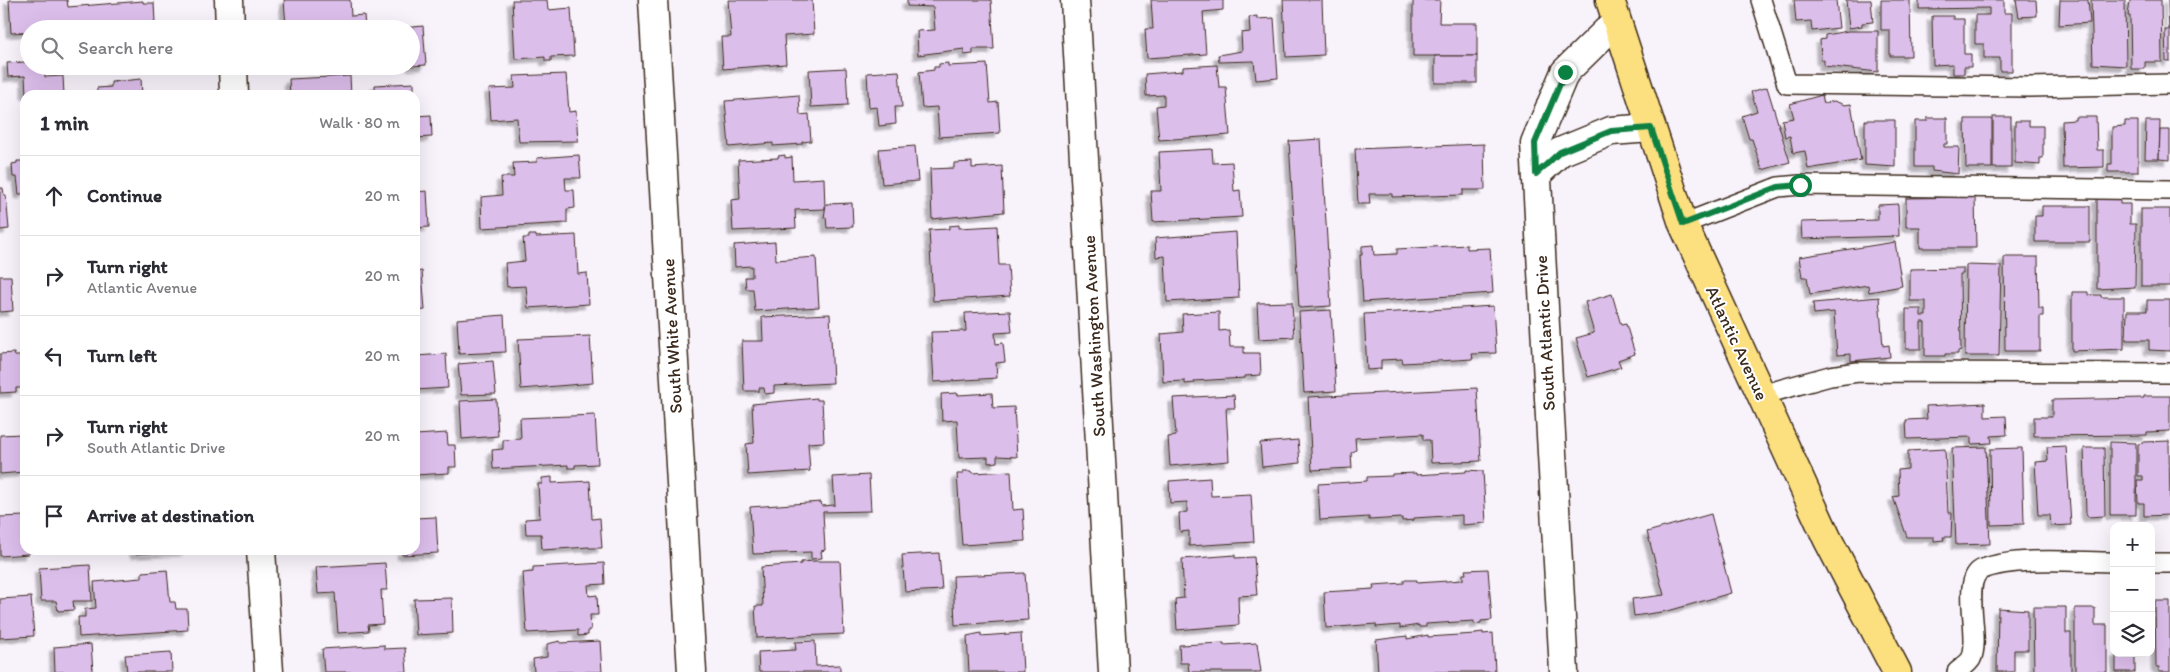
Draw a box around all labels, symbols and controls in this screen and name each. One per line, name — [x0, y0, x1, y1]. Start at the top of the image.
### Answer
search box — [20, 20, 420, 75]
icon: search — [38, 34, 66, 62]
text: Search here — [78, 36, 173, 59]
route end — [1554, 61, 1577, 84]
text: 1 min — [40, 110, 89, 135]
text: Walk · 80 m — [319, 113, 400, 132]
route start — [1789, 174, 1812, 197]
icon: ahead — [40, 182, 68, 210]
text: Continue — [87, 184, 162, 207]
text: 20 m — [365, 186, 400, 205]
street label: South Washington Avenue — [1078, 235, 1110, 437]
text: Turn right — [87, 255, 168, 278]
street label: South Atlantic Drive — [1530, 255, 1560, 411]
street label: South White Avenue — [657, 258, 687, 414]
icon: right — [40, 262, 68, 290]
text: 20 m — [365, 266, 400, 285]
text: Atlantic Avenue — [87, 278, 197, 297]
street label: Atlantic Avenue — [1701, 282, 1773, 404]
icon: left — [40, 342, 68, 370]
text: Turn left — [87, 344, 157, 367]
text: 20 m — [365, 346, 400, 365]
text: Turn right — [87, 415, 168, 438]
icon: right — [40, 422, 68, 450]
text: 20 m — [365, 426, 400, 445]
text: South Atlantic Drive — [87, 438, 225, 457]
icon: arrive — [40, 502, 68, 530]
text: Arrive at destination — [87, 504, 254, 527]
map controls — [2110, 522, 2155, 657]
button: + — [2110, 522, 2155, 567]
button: − — [2110, 567, 2155, 612]
button: layers — [2110, 612, 2155, 657]

